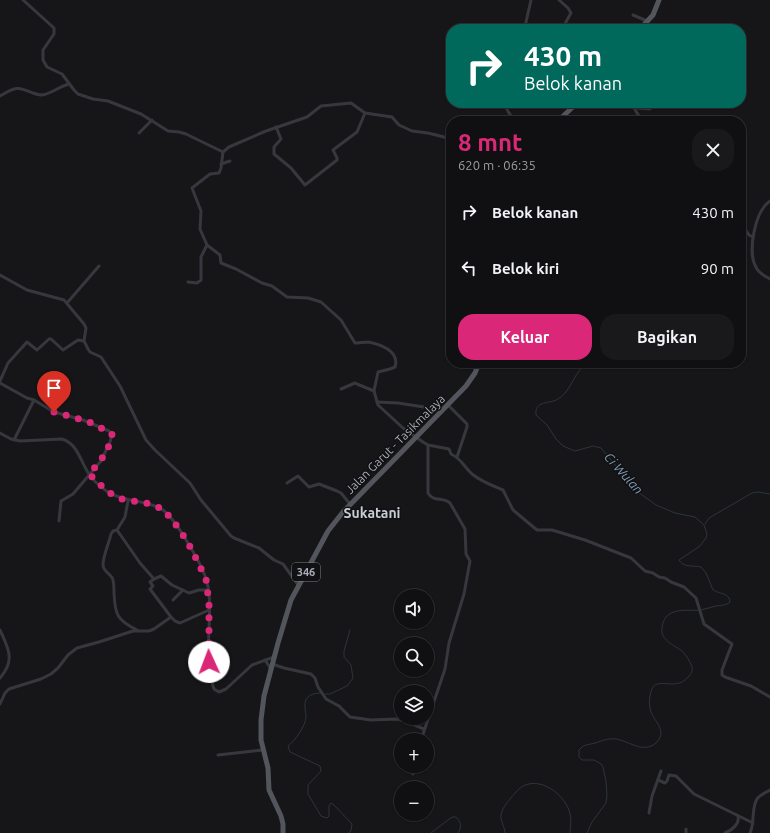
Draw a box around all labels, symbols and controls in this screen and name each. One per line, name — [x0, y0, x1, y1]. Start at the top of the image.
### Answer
icon: right — [458, 40, 510, 92]
text: 430 m — [524, 40, 602, 71]
text: Belok kanan — [524, 73, 622, 93]
text: 8 mnt — [458, 129, 522, 156]
button: close — [692, 129, 734, 171]
text: 620 m · 06:35 — [458, 158, 536, 172]
icon: right — [458, 201, 480, 223]
text: Belok kanan — [492, 204, 578, 221]
text: 430 m — [692, 204, 734, 221]
icon: left — [458, 257, 480, 279]
text: Belok kiri — [492, 260, 559, 277]
text: 90 m — [701, 260, 734, 277]
button: Keluar — [458, 314, 592, 360]
button: Bagikan — [600, 314, 734, 360]
pin — [37, 371, 71, 412]
icon: arrive — [43, 377, 65, 399]
street label: Jalan Garut - Tasikmalaya — [343, 392, 447, 496]
water label: Ci Wulan — [602, 449, 646, 497]
district label: Sukatani — [344, 505, 401, 521]
road number: 346 — [292, 563, 320, 581]
map controls — [394, 589, 434, 821]
button: sound — [394, 589, 434, 629]
button: search — [394, 637, 434, 677]
position arrow — [188, 641, 230, 683]
button: layers — [394, 685, 434, 725]
button: + — [394, 733, 434, 773]
button: − — [394, 781, 434, 821]

